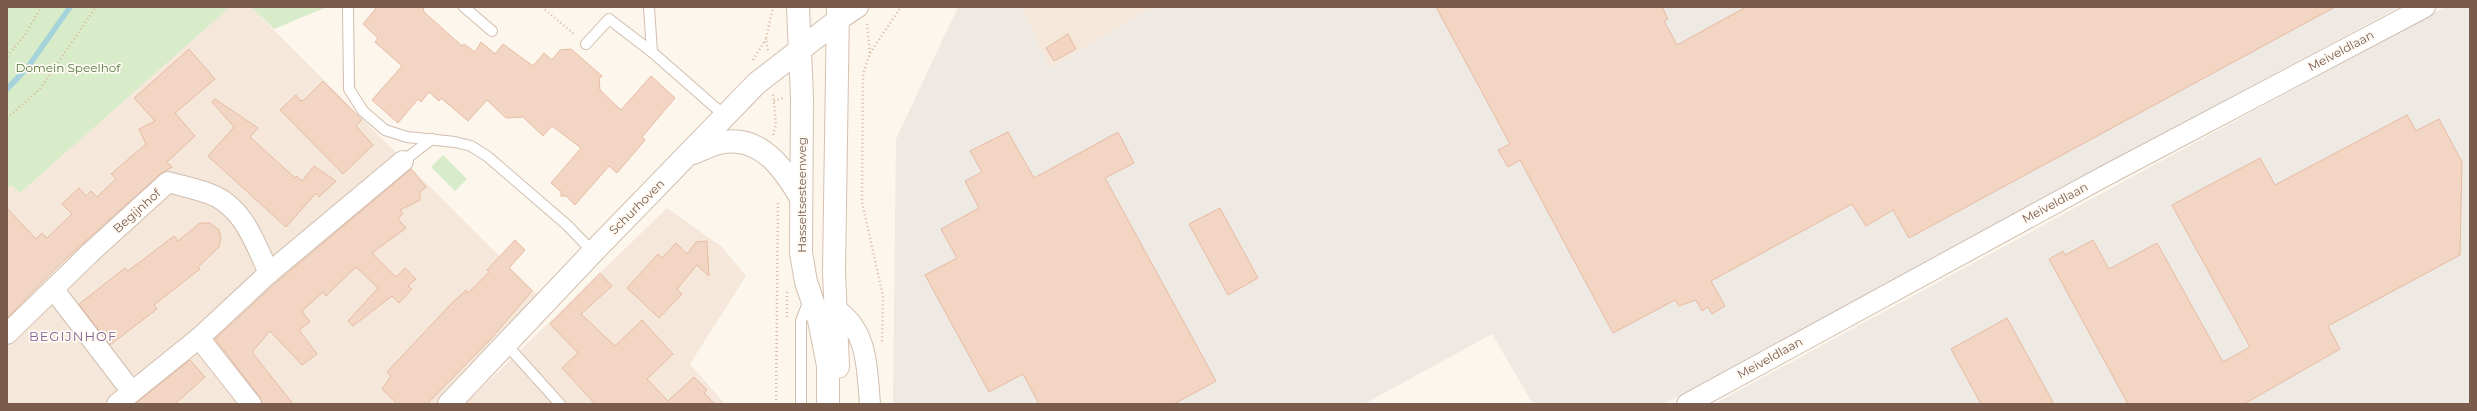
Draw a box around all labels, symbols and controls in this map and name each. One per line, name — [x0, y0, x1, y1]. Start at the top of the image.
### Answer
street label: Meiveldlaan — [2305, 27, 2376, 74]
park label: Domein Speelhof — [16, 60, 121, 75]
street label: Hasseltsesteenweg — [794, 137, 809, 253]
street label: Schurhoven — [606, 176, 667, 237]
street label: Meiveldlaan — [2019, 179, 2090, 226]
street label: Begijnhof — [110, 185, 164, 236]
district label: BEGIJNHOF — [29, 328, 117, 344]
street label: Meiveldlaan — [1734, 333, 1805, 382]

